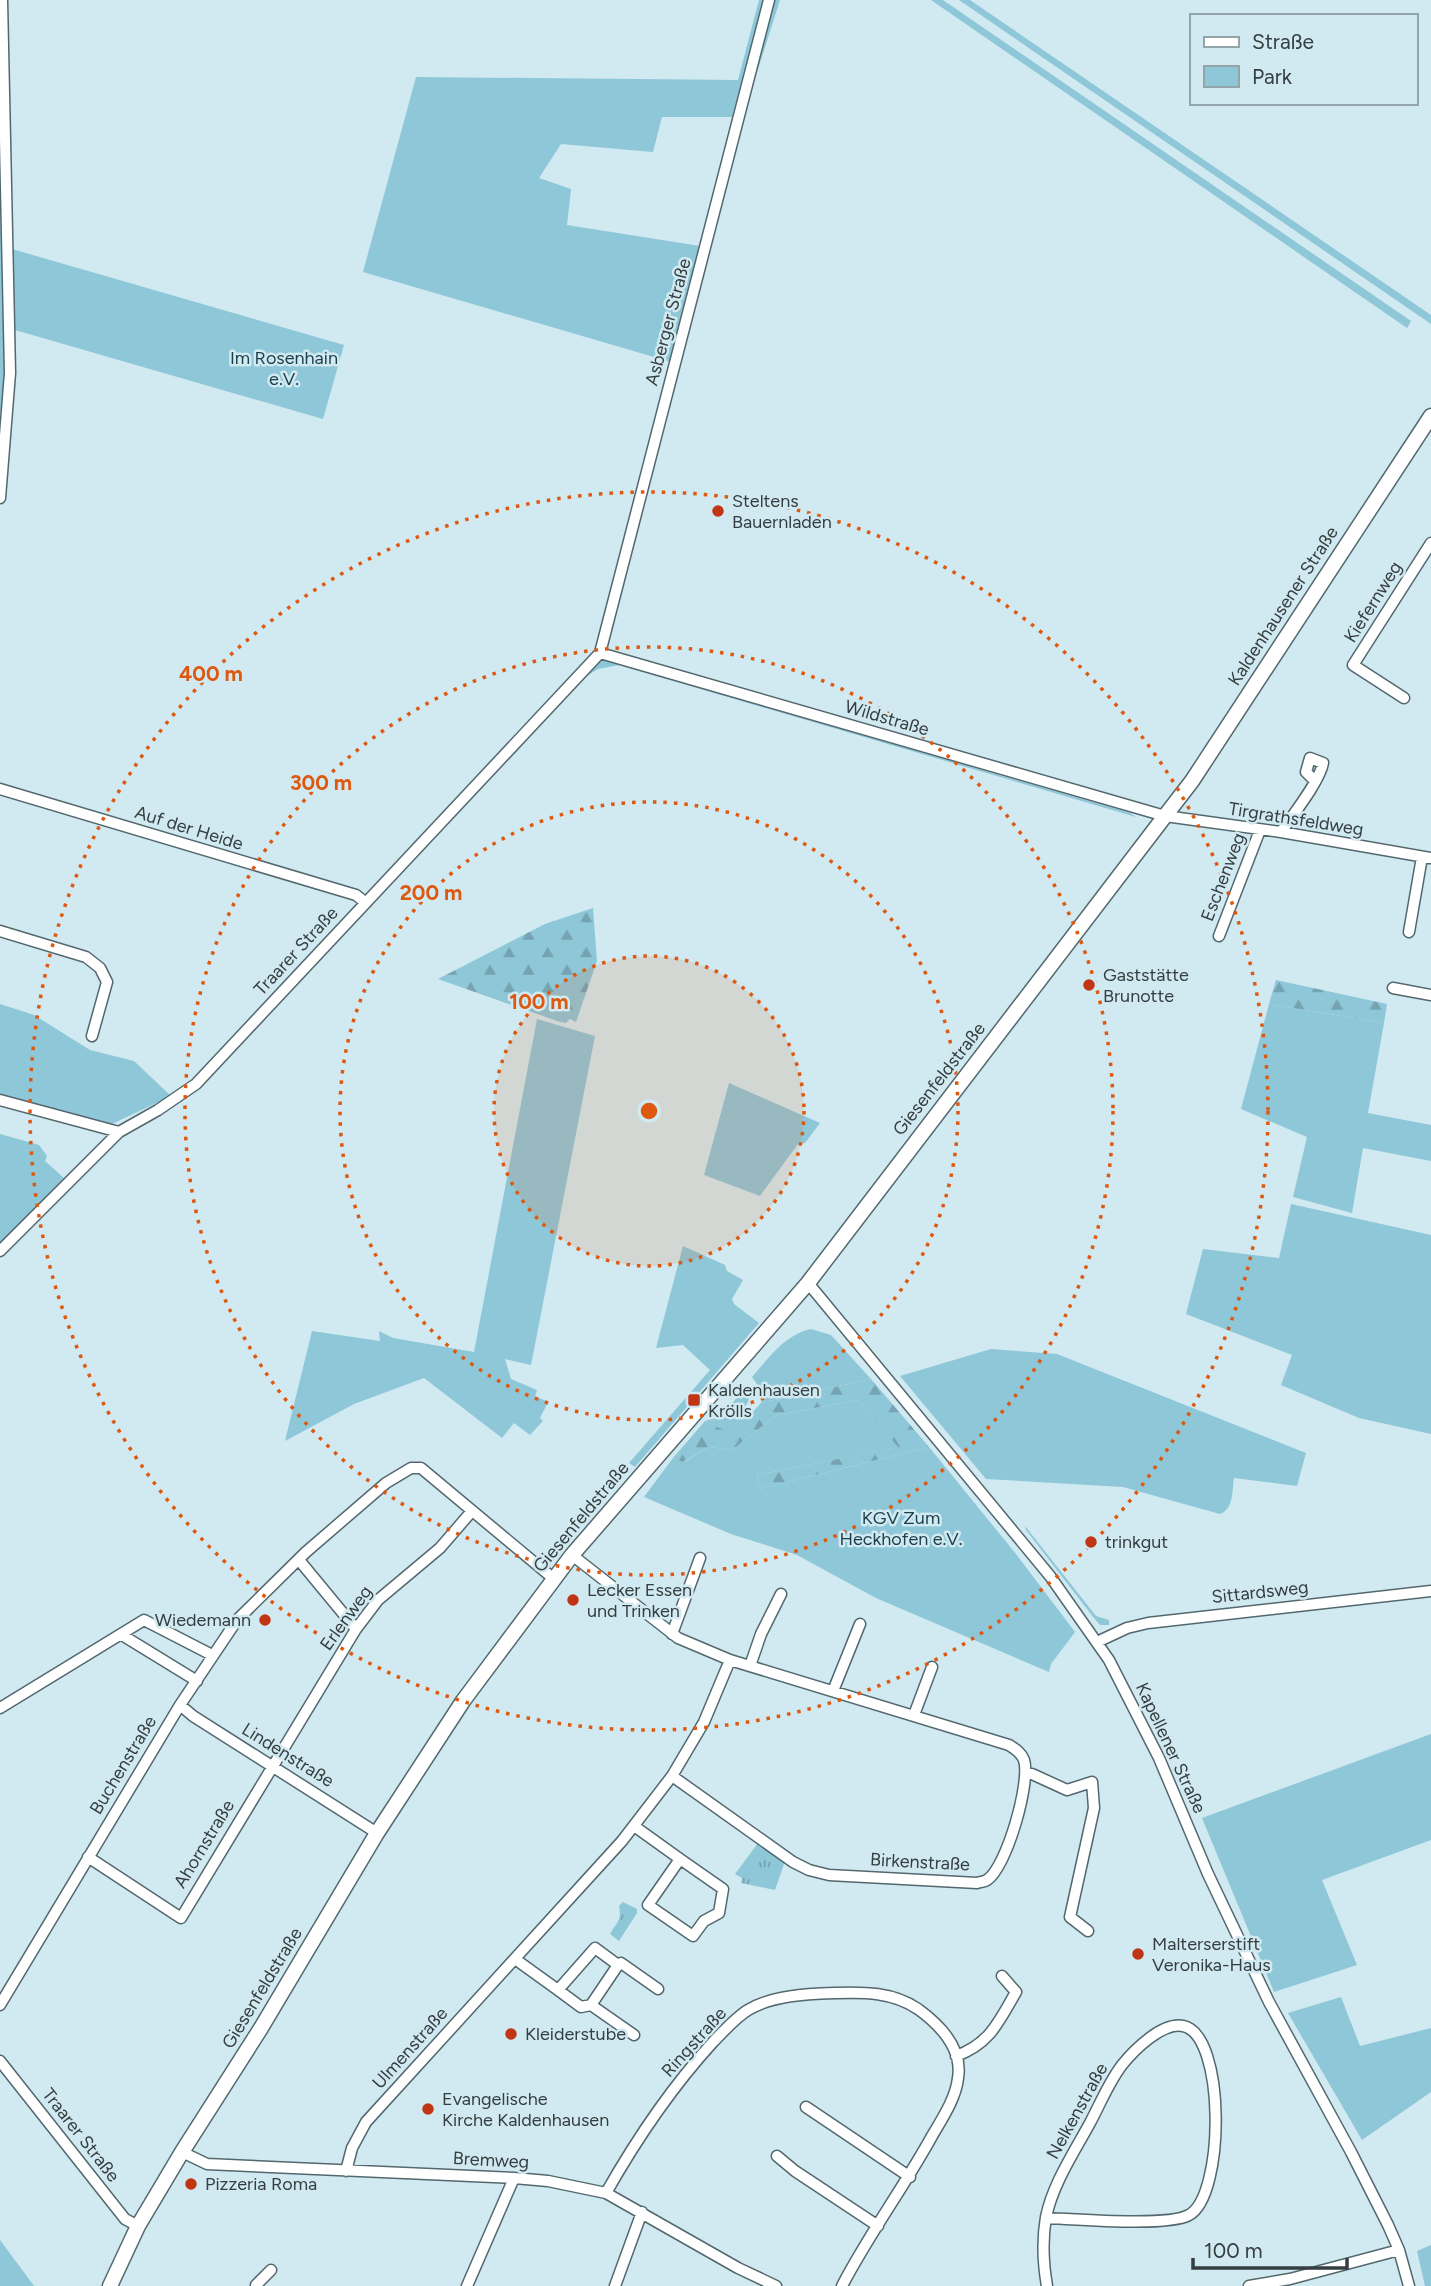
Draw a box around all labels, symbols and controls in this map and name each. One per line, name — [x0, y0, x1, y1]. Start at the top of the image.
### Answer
legend — [1190, 14, 1417, 105]
text: Straße — [1252, 29, 1314, 54]
text: Park — [1252, 64, 1293, 89]
street label: Asberger Straße — [640, 256, 696, 388]
park label: Im Rosenhain e.V. — [230, 347, 338, 390]
place label: Steltens Bauernladen — [732, 490, 832, 533]
marker: Steltens Bauernladen — [710, 503, 726, 519]
street label: Kaldenhausener Straße — [1223, 522, 1343, 690]
street label: Kiefernweg — [1339, 557, 1407, 647]
text: 400 m — [179, 661, 243, 686]
street label: Wildstraße — [842, 696, 932, 741]
text: 300 m — [290, 770, 352, 795]
street label: Tirgrathsfeldweg — [1227, 797, 1365, 841]
street label: Auf der Heide — [132, 801, 246, 855]
street label: Eschenweg — [1196, 830, 1250, 924]
text: 200 m — [400, 880, 462, 905]
street label: Traarer Straße — [249, 902, 343, 1000]
place label: Gaststätte Brunotte — [1103, 964, 1189, 1007]
marker: Gaststätte Brunotte — [1081, 977, 1097, 993]
text: 100 m — [509, 989, 569, 1014]
street label: Giesenfeldstraße — [888, 1018, 990, 1140]
centre of rings — [637, 1099, 661, 1123]
place label: Kaldenhausen Krölls — [708, 1379, 820, 1422]
marker: Kaldenhausen Krölls — [686, 1392, 702, 1408]
street label: Giesenfeldstraße — [528, 1457, 634, 1577]
park label: KGV Zum Heckhofen e.V. — [840, 1507, 963, 1550]
place label: trinkgut — [1105, 1531, 1168, 1553]
marker: trinkgut — [1083, 1534, 1099, 1550]
street label: Sittardsweg — [1210, 1576, 1310, 1608]
place label: Lecker Essen und Trinken — [587, 1579, 692, 1622]
street label: Erlenweg — [315, 1581, 377, 1655]
marker: Lecker Essen und Trinken — [565, 1592, 581, 1608]
place label: Wiedemann — [155, 1609, 251, 1631]
marker: Wiedemann — [257, 1612, 273, 1628]
street label: Kapellener Straße — [1131, 1679, 1211, 1817]
street label: Buchenstraße — [85, 1712, 161, 1818]
street label: Lindenstraße — [238, 1718, 338, 1792]
street label: Ahornstraße — [169, 1796, 239, 1892]
street label: Birkenstraße — [869, 1848, 971, 1876]
street label: Giesenfeldstraße — [217, 1923, 307, 2053]
place label: Malterserstift Veronika-Haus — [1152, 1933, 1271, 1976]
marker: Malterserstift Veronika-Haus — [1130, 1946, 1146, 1962]
street label: Ulmenstraße — [368, 2002, 453, 2093]
street label: Ringstraße — [657, 2002, 731, 2082]
place label: Kleiderstube — [525, 2023, 626, 2045]
marker: Kleiderstube — [503, 2026, 519, 2042]
street label: Nelkenstraße — [1042, 2059, 1113, 2163]
street label: Traarer Straße — [38, 2084, 125, 2186]
place label: Evangelische Kirche Kaldenhausen — [442, 2088, 609, 2131]
marker: Evangelische Kirche Kaldenhausen — [420, 2101, 436, 2117]
street label: Bremweg — [452, 2147, 530, 2173]
place label: Pizzeria Roma — [205, 2173, 317, 2195]
marker: Pizzeria Roma — [183, 2176, 199, 2192]
scale bar — [1193, 2226, 1347, 2270]
text: 100 m — [1204, 2238, 1263, 2263]

